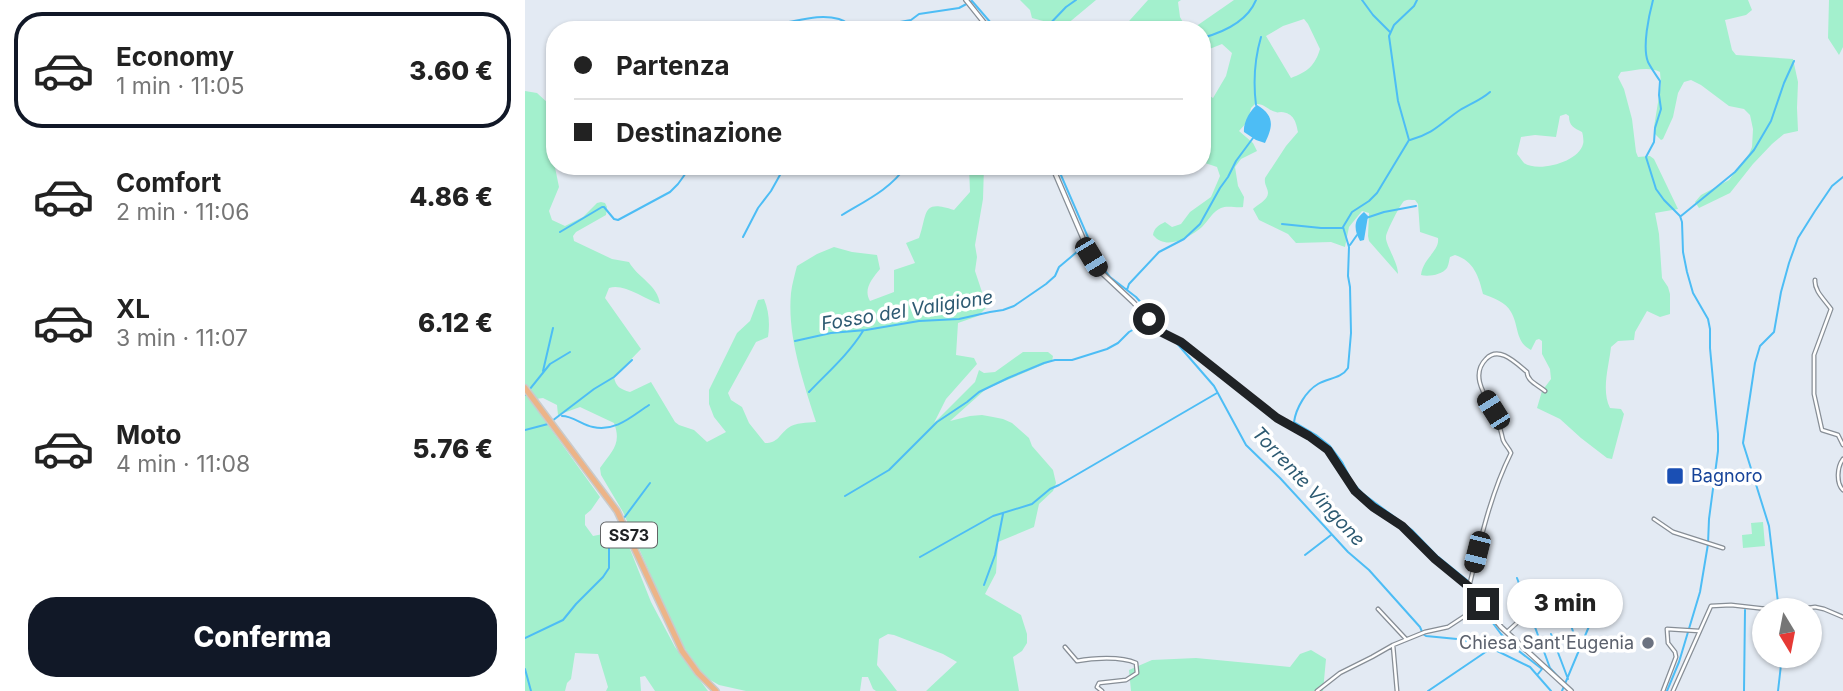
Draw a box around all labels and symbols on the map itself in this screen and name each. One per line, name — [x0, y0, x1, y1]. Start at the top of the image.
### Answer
car — [1072, 234, 1111, 280]
water label: Fosso del Valigione — [819, 286, 995, 335]
route start — [1133, 303, 1165, 335]
car — [1473, 387, 1514, 433]
water label: Torrente Vingone — [1247, 422, 1370, 551]
place label: Bagnoro — [1691, 465, 1763, 486]
marker: Bagnoro — [1665, 466, 1685, 486]
road number: SS73 — [601, 522, 657, 548]
car — [1462, 529, 1493, 575]
callout: 3 min — [1507, 580, 1623, 628]
route end — [1467, 588, 1499, 620]
north arrow — [1752, 598, 1822, 668]
place label: Chiesa Sant'Eugenia — [1459, 632, 1634, 653]
marker: Chiesa Sant'Eugenia — [1640, 635, 1656, 651]

